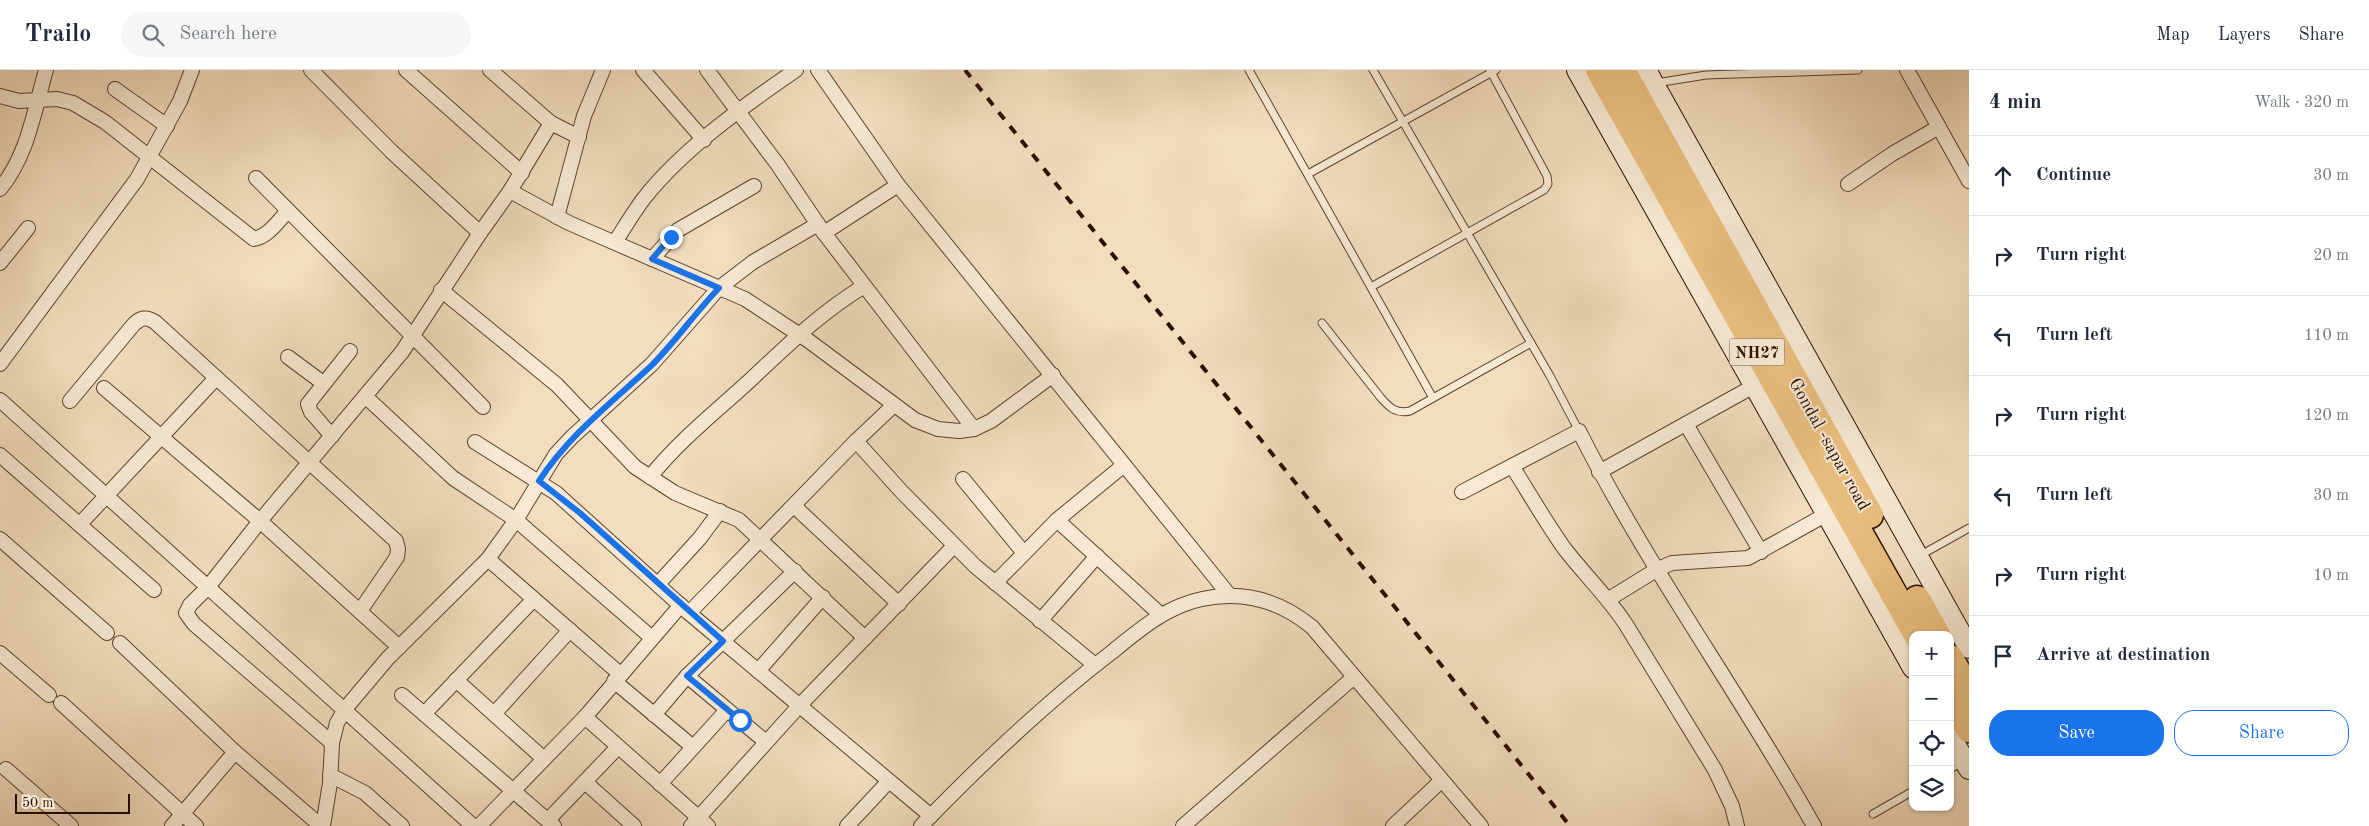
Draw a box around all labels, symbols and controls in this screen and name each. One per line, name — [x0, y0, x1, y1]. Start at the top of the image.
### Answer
search box — [121, 12, 471, 57]
icon: search — [139, 21, 167, 49]
text: Trailo — [25, 23, 91, 47]
text: Search here — [179, 25, 277, 44]
text: Map — [2156, 26, 2190, 44]
text: Layers — [2218, 26, 2270, 44]
text: Share — [2298, 26, 2344, 44]
text: 4 min — [1989, 92, 2042, 113]
text: Walk · 320 m — [2254, 95, 2349, 111]
icon: ahead — [1989, 162, 2017, 190]
text: Continue — [2036, 166, 2111, 185]
text: 30 m — [2313, 168, 2349, 184]
route end — [660, 226, 683, 249]
icon: right — [1989, 242, 2017, 270]
text: Turn right — [2036, 246, 2126, 265]
text: 20 m — [2313, 248, 2349, 264]
icon: left — [1989, 322, 2017, 350]
text: Turn left — [2036, 326, 2113, 345]
text: 110 m — [2304, 328, 2349, 344]
road number: NH27 — [1730, 338, 1784, 366]
street label: Gondal -sapar road — [1785, 375, 1873, 514]
icon: right — [1989, 402, 2017, 430]
text: Turn right — [2036, 406, 2126, 425]
text: 120 m — [2304, 408, 2349, 424]
icon: left — [1989, 482, 2017, 510]
text: Turn left — [2036, 486, 2113, 505]
text: 30 m — [2313, 488, 2349, 504]
icon: right — [1989, 562, 2017, 590]
text: Turn right — [2036, 566, 2126, 585]
text: 10 m — [2313, 568, 2349, 584]
map controls — [1909, 631, 1954, 811]
button: + — [1909, 631, 1954, 676]
icon: arrive — [1989, 642, 2017, 670]
text: Arrive at destination — [2036, 646, 2210, 665]
button: − — [1909, 676, 1954, 721]
route start — [729, 709, 752, 732]
button: Save — [1989, 710, 2164, 756]
button: Share — [2174, 710, 2349, 756]
button: locate — [1909, 721, 1954, 766]
button: layers — [1909, 766, 1954, 811]
scale bar — [15, 791, 130, 814]
text: 50 m — [22, 796, 53, 810]

